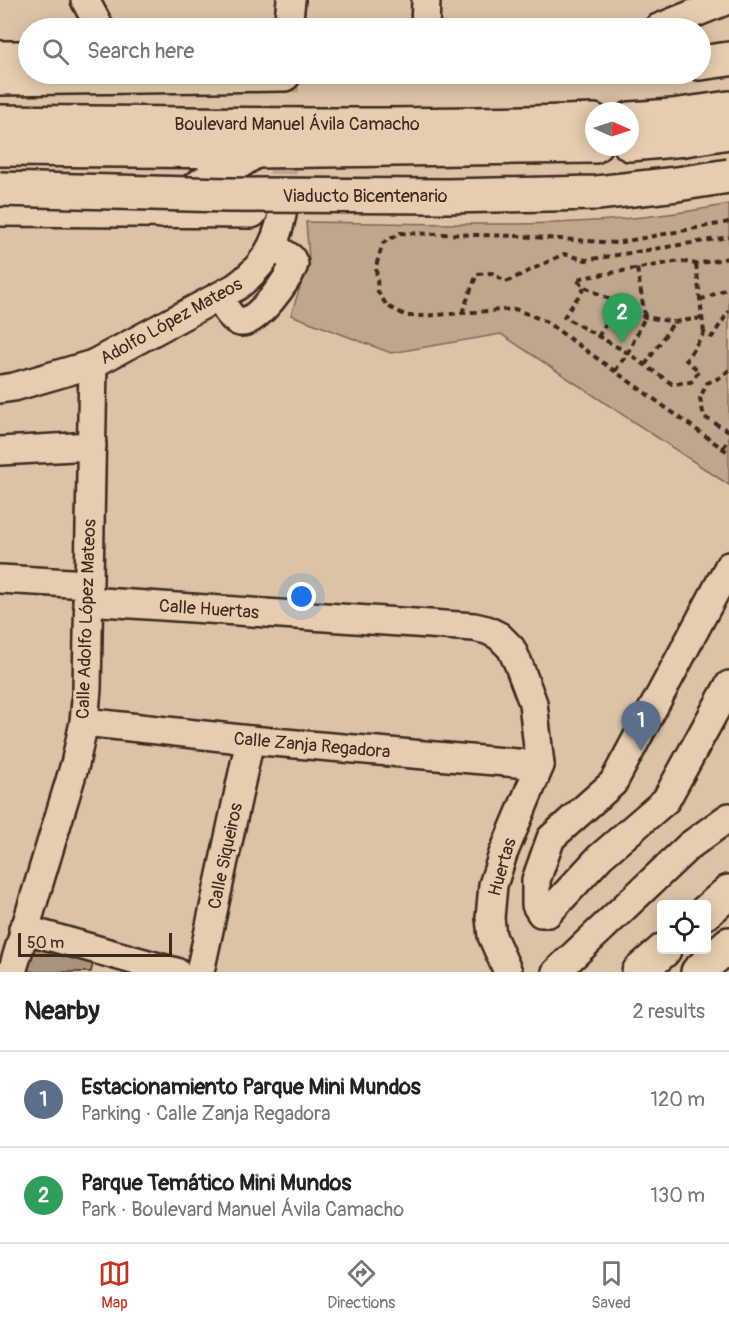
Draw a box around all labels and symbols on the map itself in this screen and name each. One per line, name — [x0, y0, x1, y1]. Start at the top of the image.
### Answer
north arrow — [585, 102, 639, 156]
street label: Boulevard Manuel Ávila Camacho — [174, 113, 420, 136]
street label: Viaducto Bicentenario — [283, 185, 448, 208]
street label: Adolfo López Mateos — [96, 273, 246, 370]
pin: 2 — [602, 294, 642, 343]
street label: Calle Adolfo López Mateos — [72, 519, 101, 719]
your location — [287, 582, 316, 611]
street label: Calle Huertas — [158, 595, 260, 624]
pin: 1 — [622, 702, 660, 751]
street label: Calle Zanja Regadora — [233, 727, 391, 764]
street label: Calle Siqueiros — [203, 801, 248, 911]
street label: Huertas — [483, 835, 522, 899]
scale bar — [18, 930, 172, 958]

